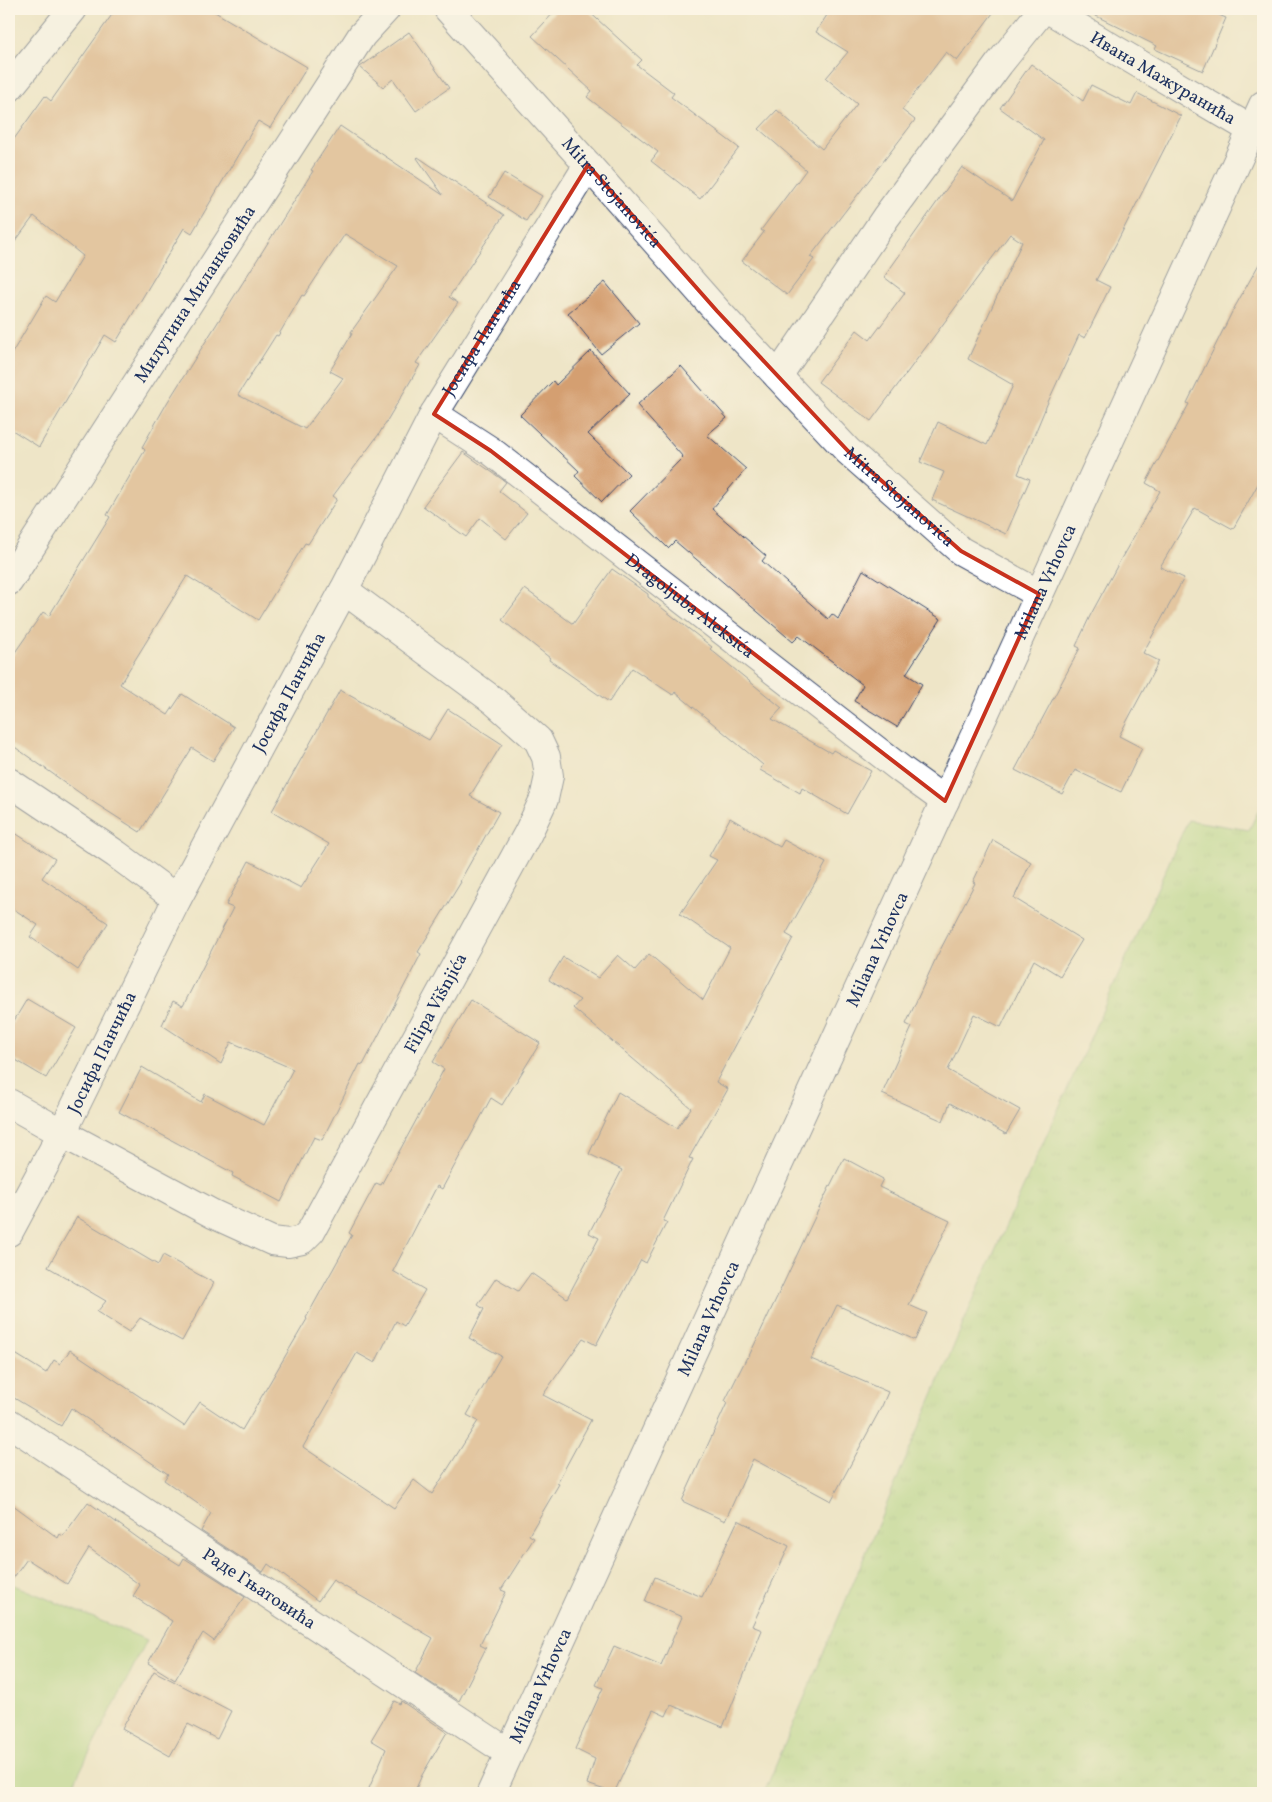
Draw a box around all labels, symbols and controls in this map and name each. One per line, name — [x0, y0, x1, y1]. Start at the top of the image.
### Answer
street label: Ивана Мажуранића — [1084, 26, 1240, 132]
street label: Mitra Stojanovića — [555, 132, 667, 254]
street label: Милутина Миланковића — [129, 201, 263, 388]
street label: Јосифа Панчића — [437, 275, 528, 401]
street label: Mitra Stojanovića — [838, 442, 959, 554]
street label: Milana Vrhovca — [1009, 520, 1084, 644]
street label: Dragoljuba Aleksića — [619, 548, 759, 665]
street label: Јосифа Панчића — [247, 628, 333, 758]
street label: Milana Vrhovca — [841, 888, 916, 1011]
street label: Filipa Višnjića — [399, 949, 474, 1058]
street label: Јосифа Панчића — [62, 988, 144, 1119]
street label: Milana Vrhovca — [672, 1257, 747, 1381]
street label: Раде Гњатовића — [197, 1543, 320, 1636]
street label: Milana Vrhovca — [504, 1624, 579, 1748]

